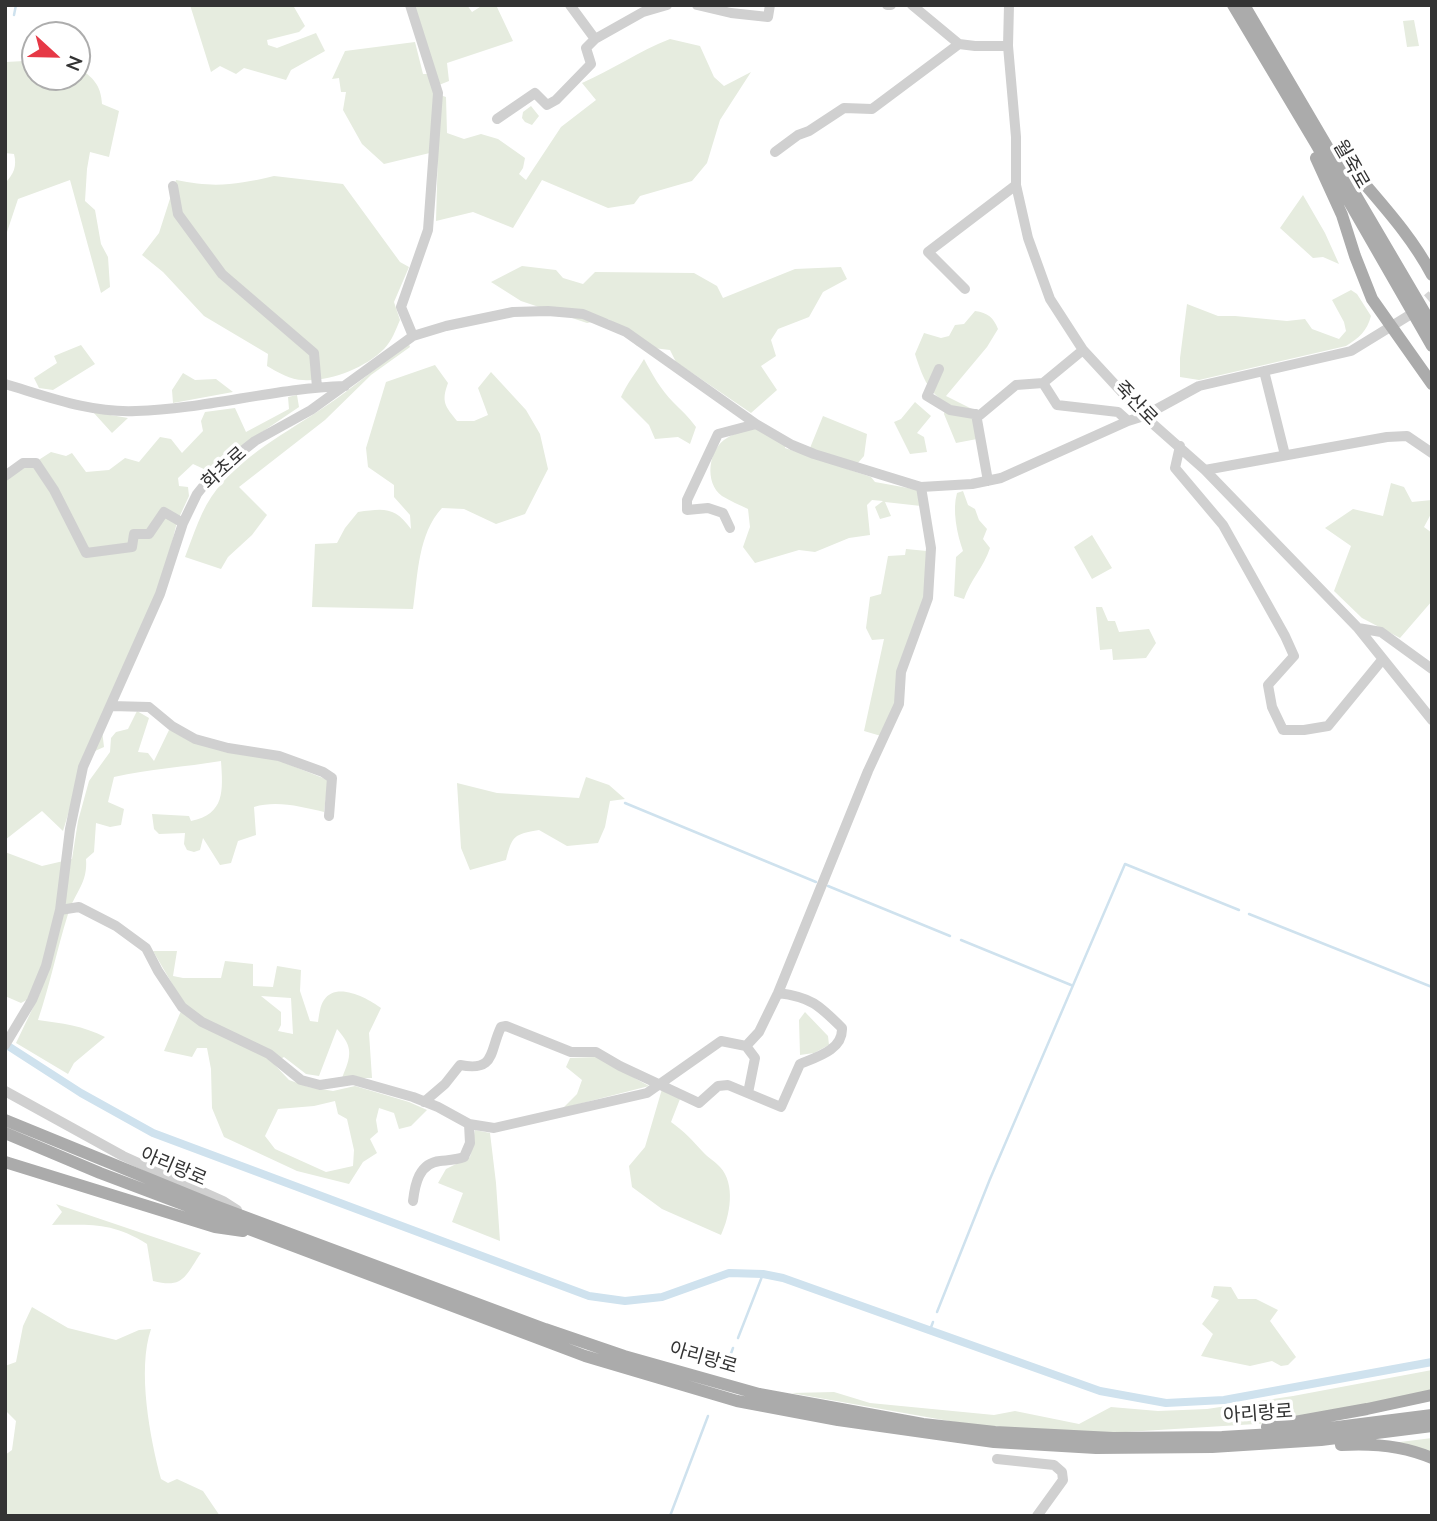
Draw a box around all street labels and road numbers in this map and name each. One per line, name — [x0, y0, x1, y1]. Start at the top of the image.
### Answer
street label: 월죽로 — [1327, 137, 1373, 193]
street label: 죽산로 — [1109, 377, 1161, 431]
street label: 화초로 — [198, 443, 252, 495]
street label: 아리랑로 — [136, 1144, 210, 1192]
street label: 아리랑로 — [666, 1338, 740, 1380]
street label: 아리랑로 — [1222, 1401, 1294, 1429]

